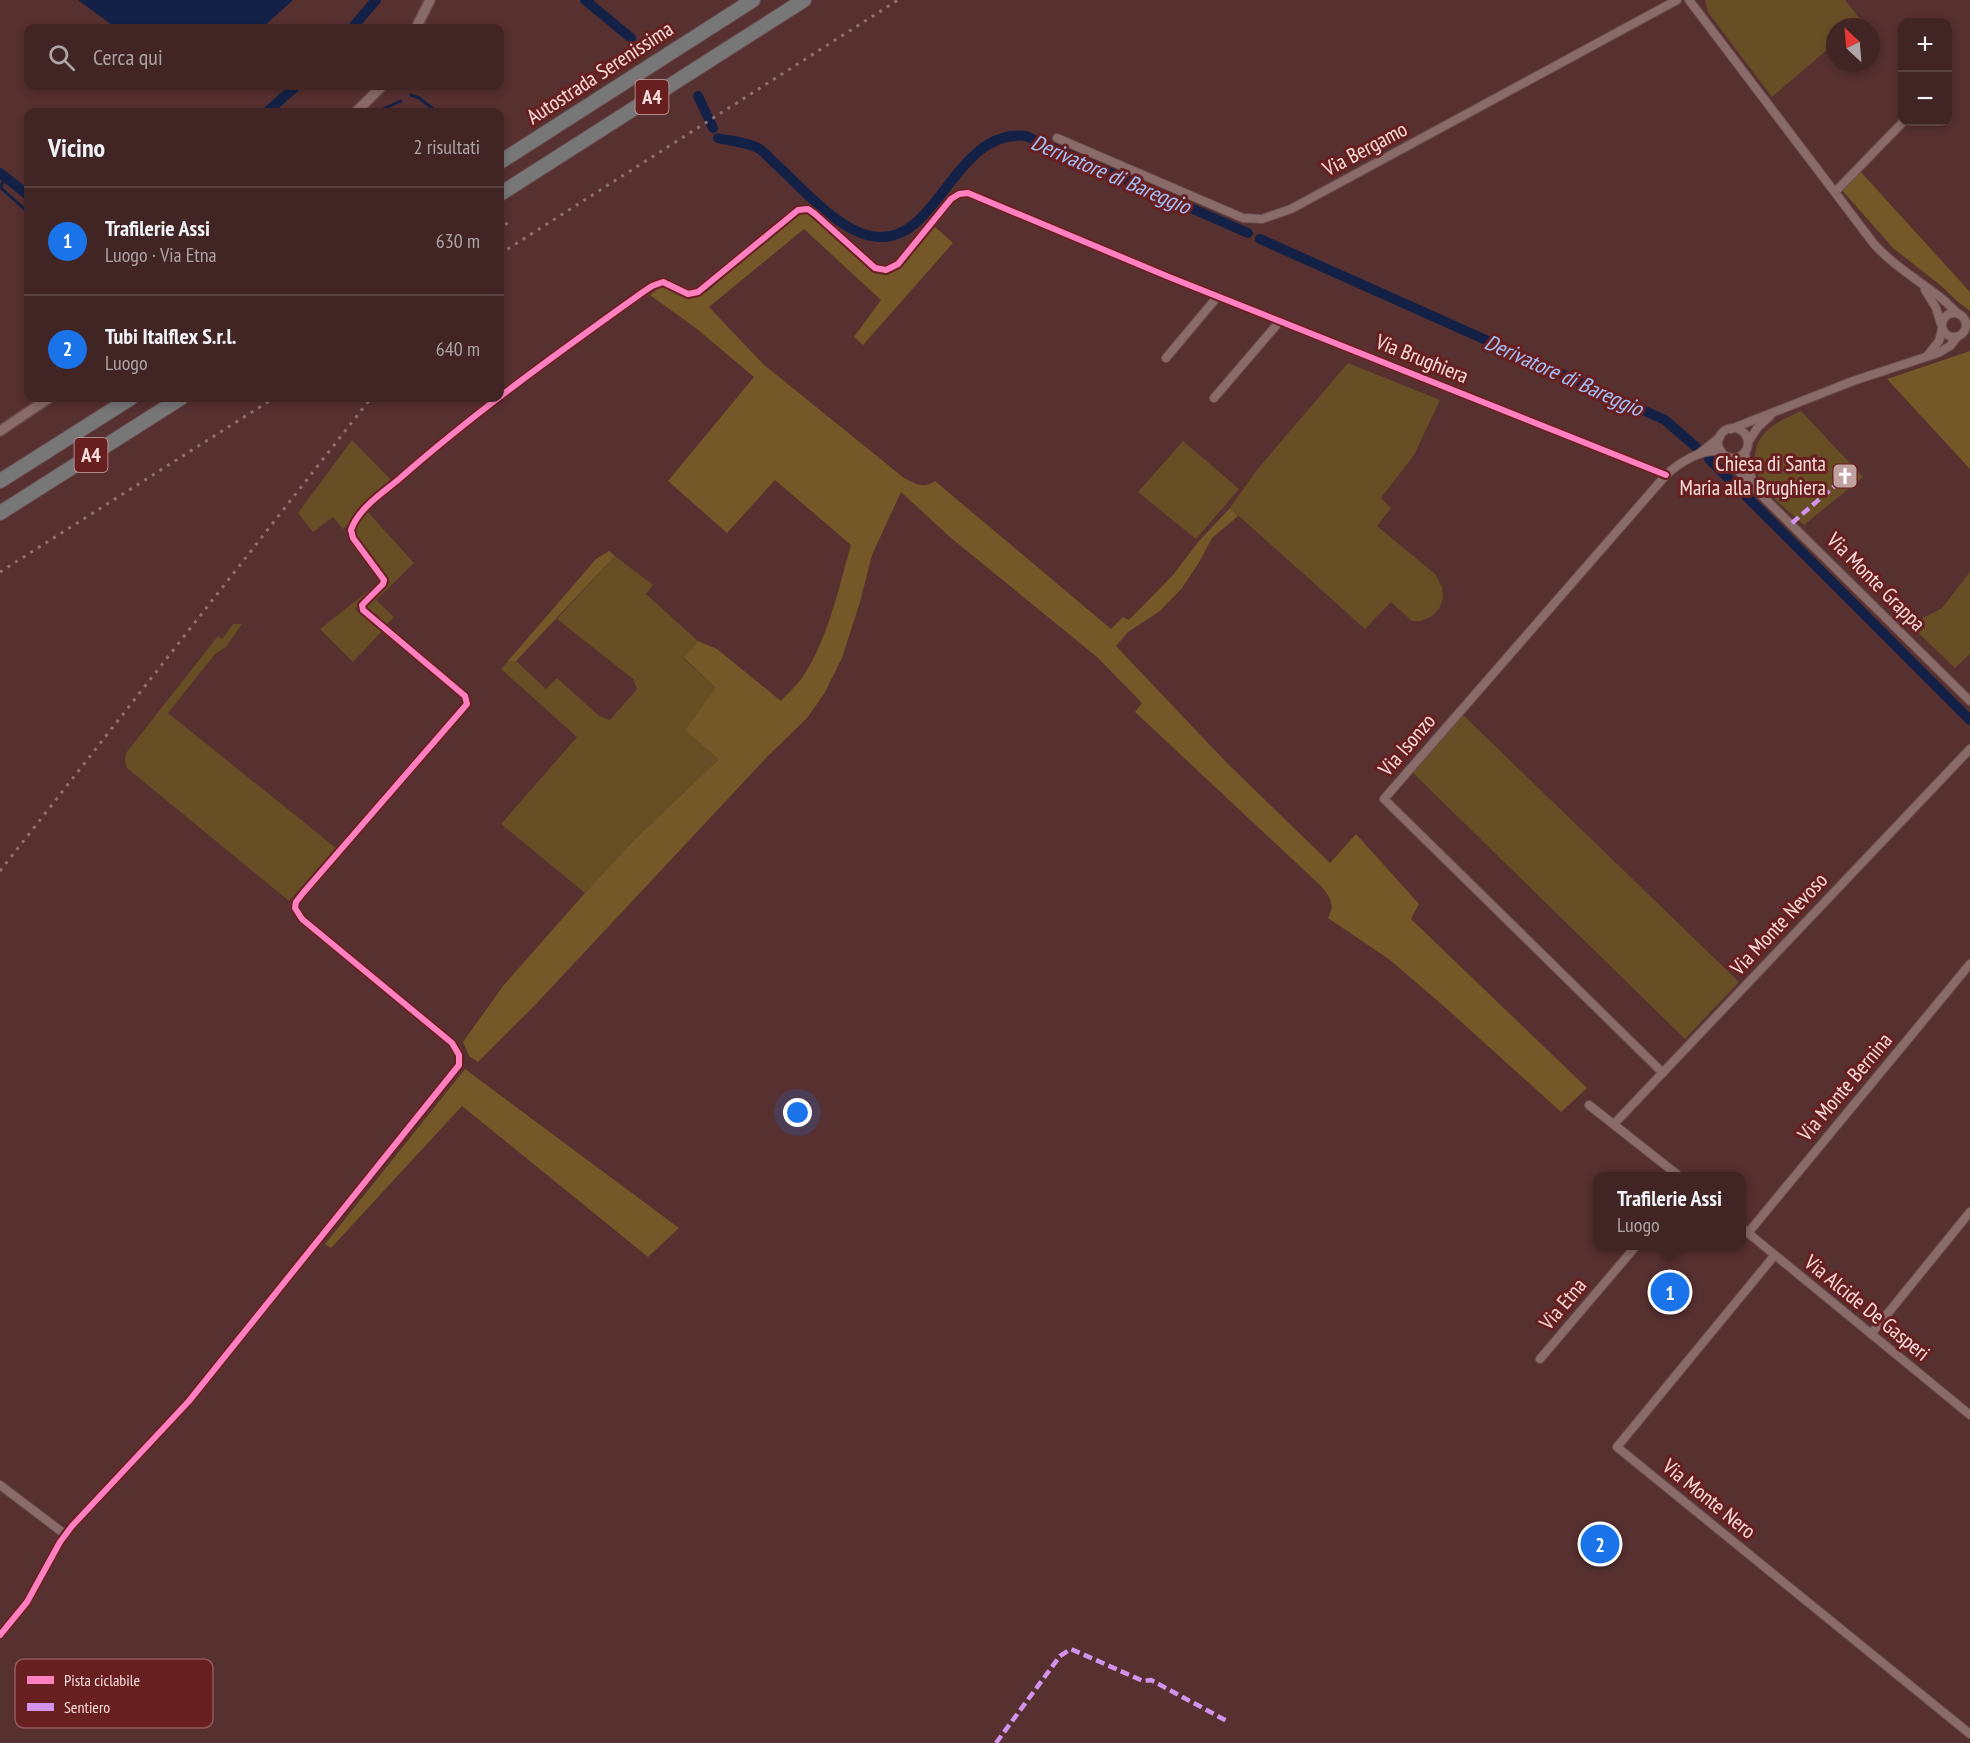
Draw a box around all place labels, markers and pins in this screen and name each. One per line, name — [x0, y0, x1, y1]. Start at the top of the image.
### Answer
place label: Chiesa di Santa Maria alla Brughiera — [1680, 450, 1826, 501]
church icon: Chiesa di Santa Maria alla Brughiera — [1830, 461, 1860, 491]
pin: 1 — [1650, 1270, 1690, 1314]
pin: 2 — [1580, 1522, 1620, 1566]

